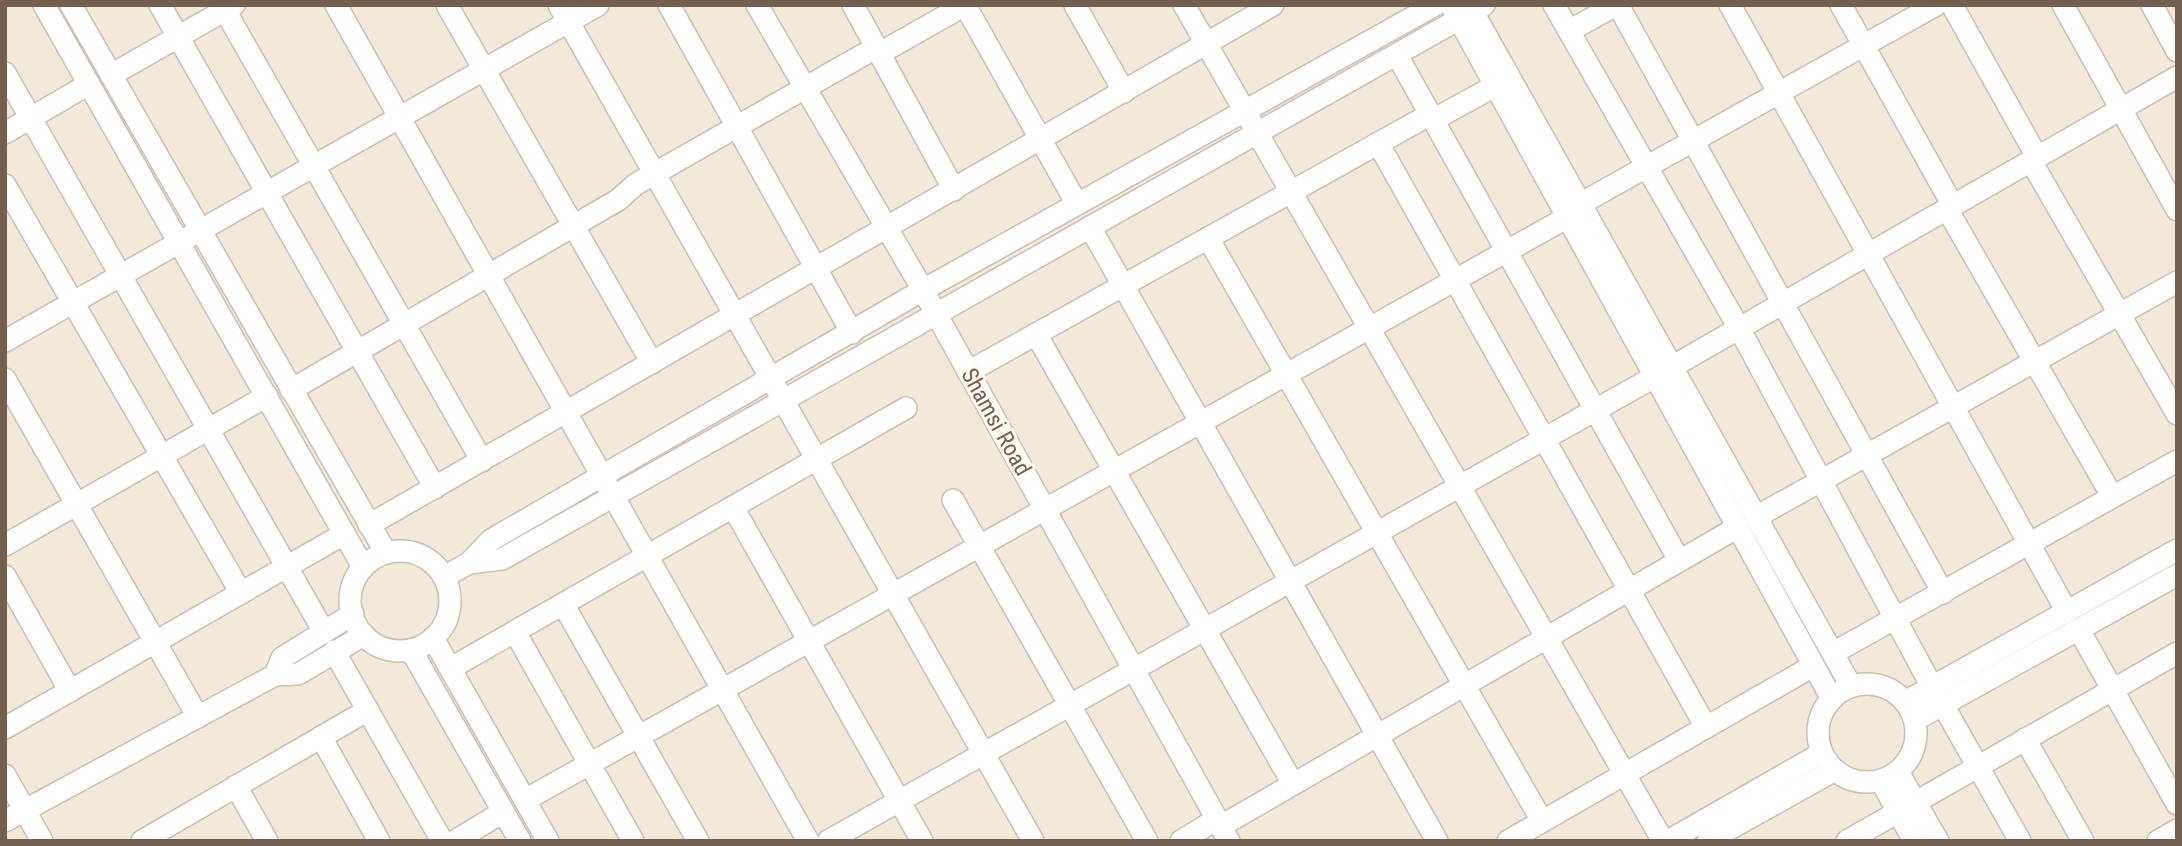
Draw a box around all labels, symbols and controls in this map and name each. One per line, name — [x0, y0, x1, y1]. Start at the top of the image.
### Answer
street label: Shamsi Road — [955, 364, 1037, 480]

